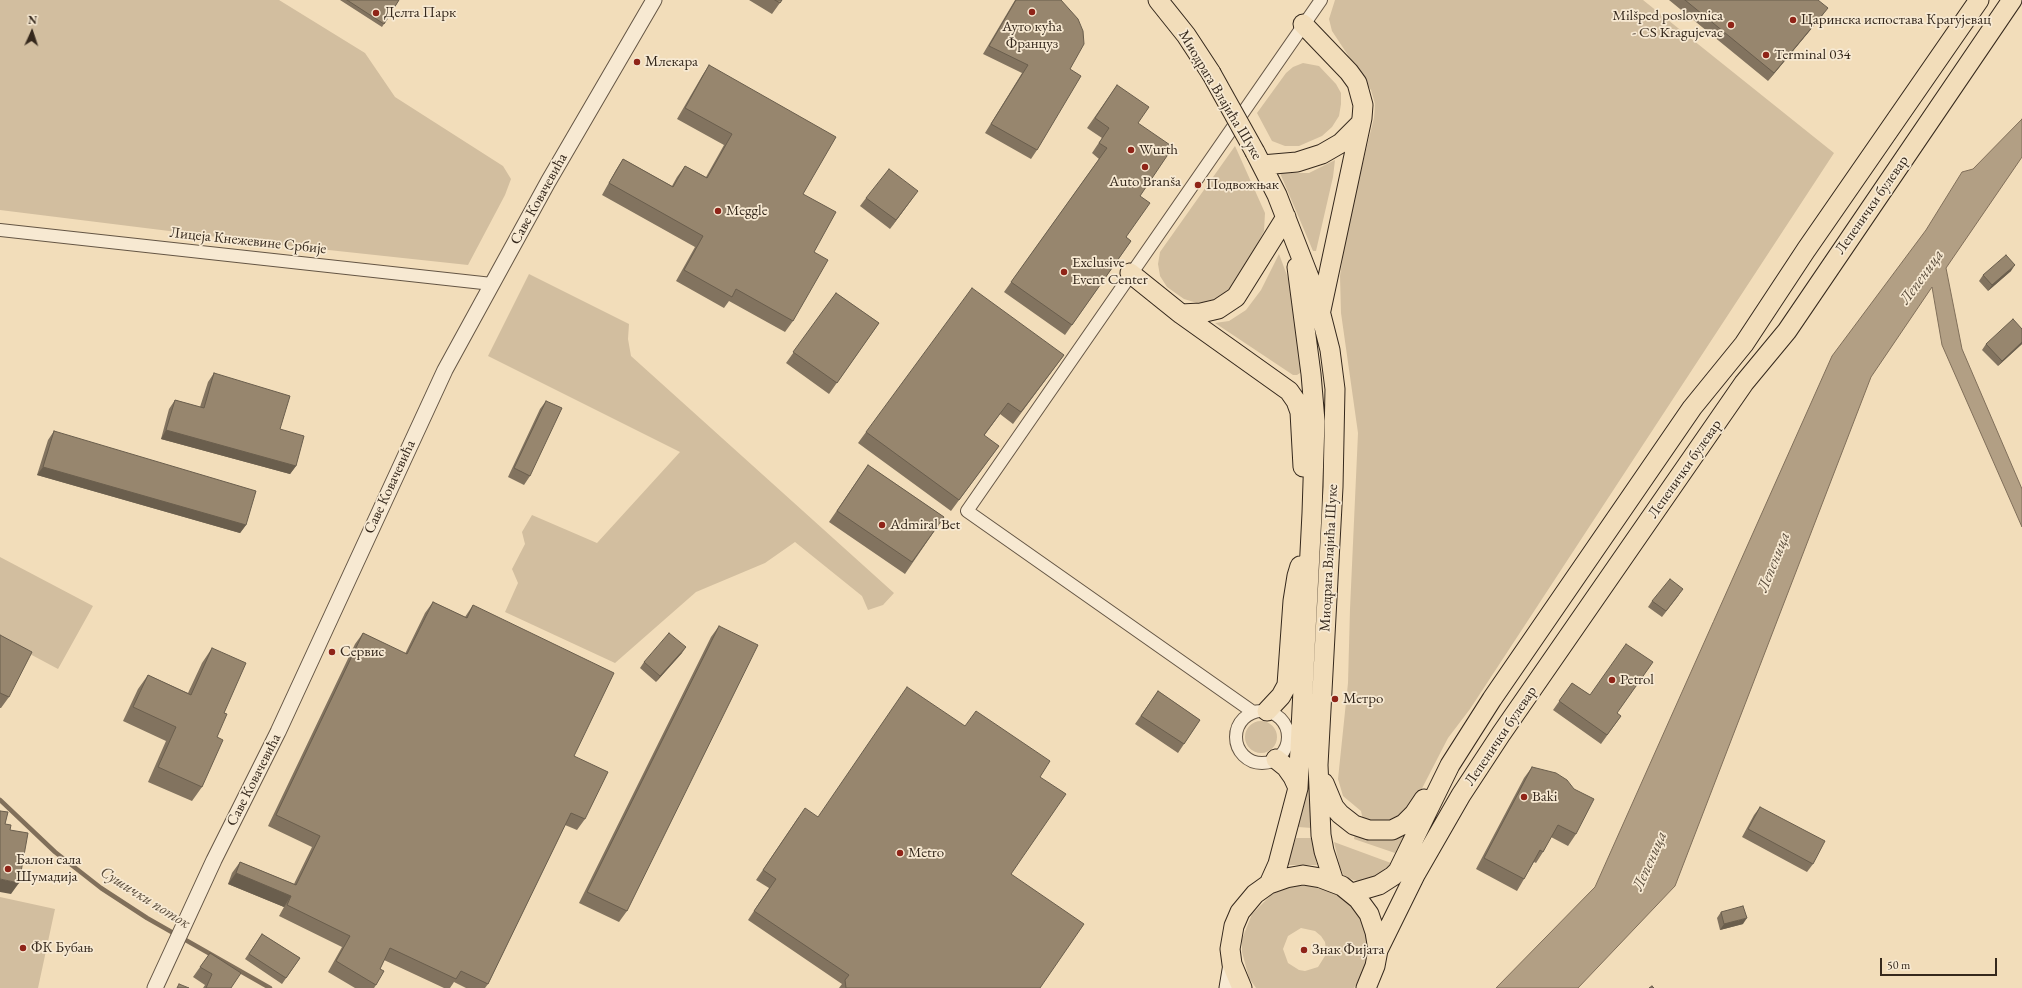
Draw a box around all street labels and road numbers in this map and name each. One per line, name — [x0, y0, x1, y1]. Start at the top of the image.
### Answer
street label: Миодрага Влајића Шуке — [1174, 27, 1266, 163]
street label: Саве Ковачевића — [507, 150, 571, 248]
street label: Лепенички булевар — [1831, 152, 1913, 258]
street label: Лицеја Кнежевине Србије — [169, 224, 327, 258]
street label: Лепенички булевар — [1644, 416, 1726, 522]
street label: Саве Ковачевића — [360, 437, 420, 537]
street label: Миодрага Влајића Шуке — [1316, 484, 1342, 632]
street label: Лепенички булевар — [1461, 683, 1541, 789]
street label: Саве Ковачевића — [223, 731, 285, 829]

